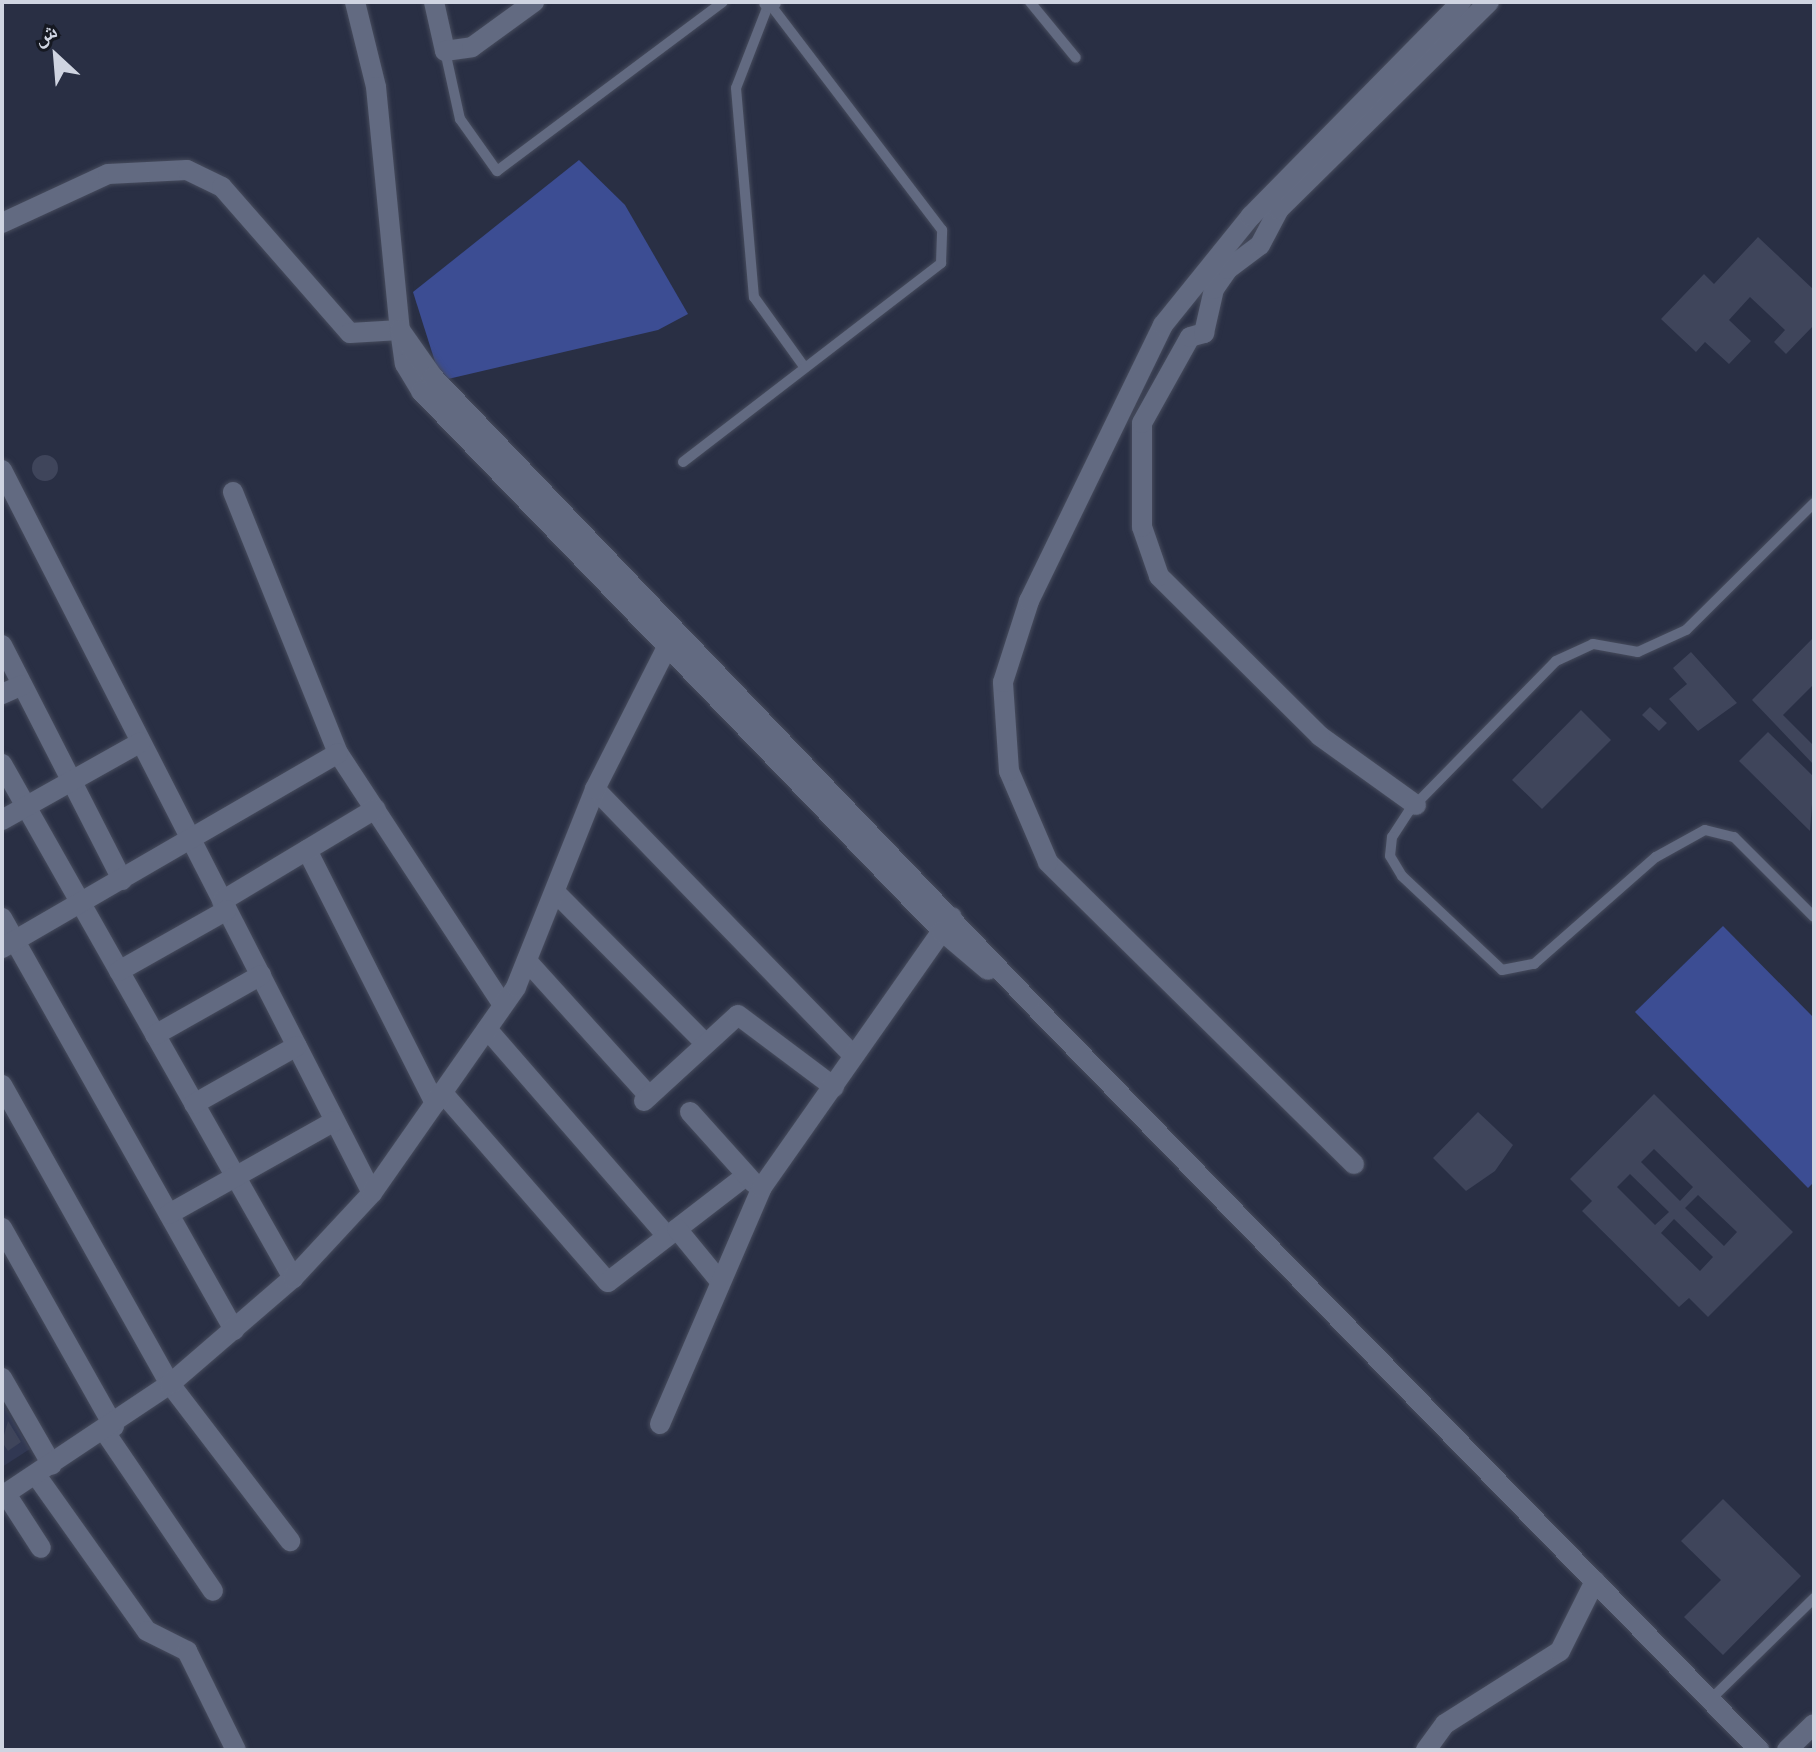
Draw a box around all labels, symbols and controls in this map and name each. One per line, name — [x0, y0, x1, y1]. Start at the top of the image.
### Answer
north arrow — [16, 16, 96, 96]
text: ش — [29, 18, 62, 51]

